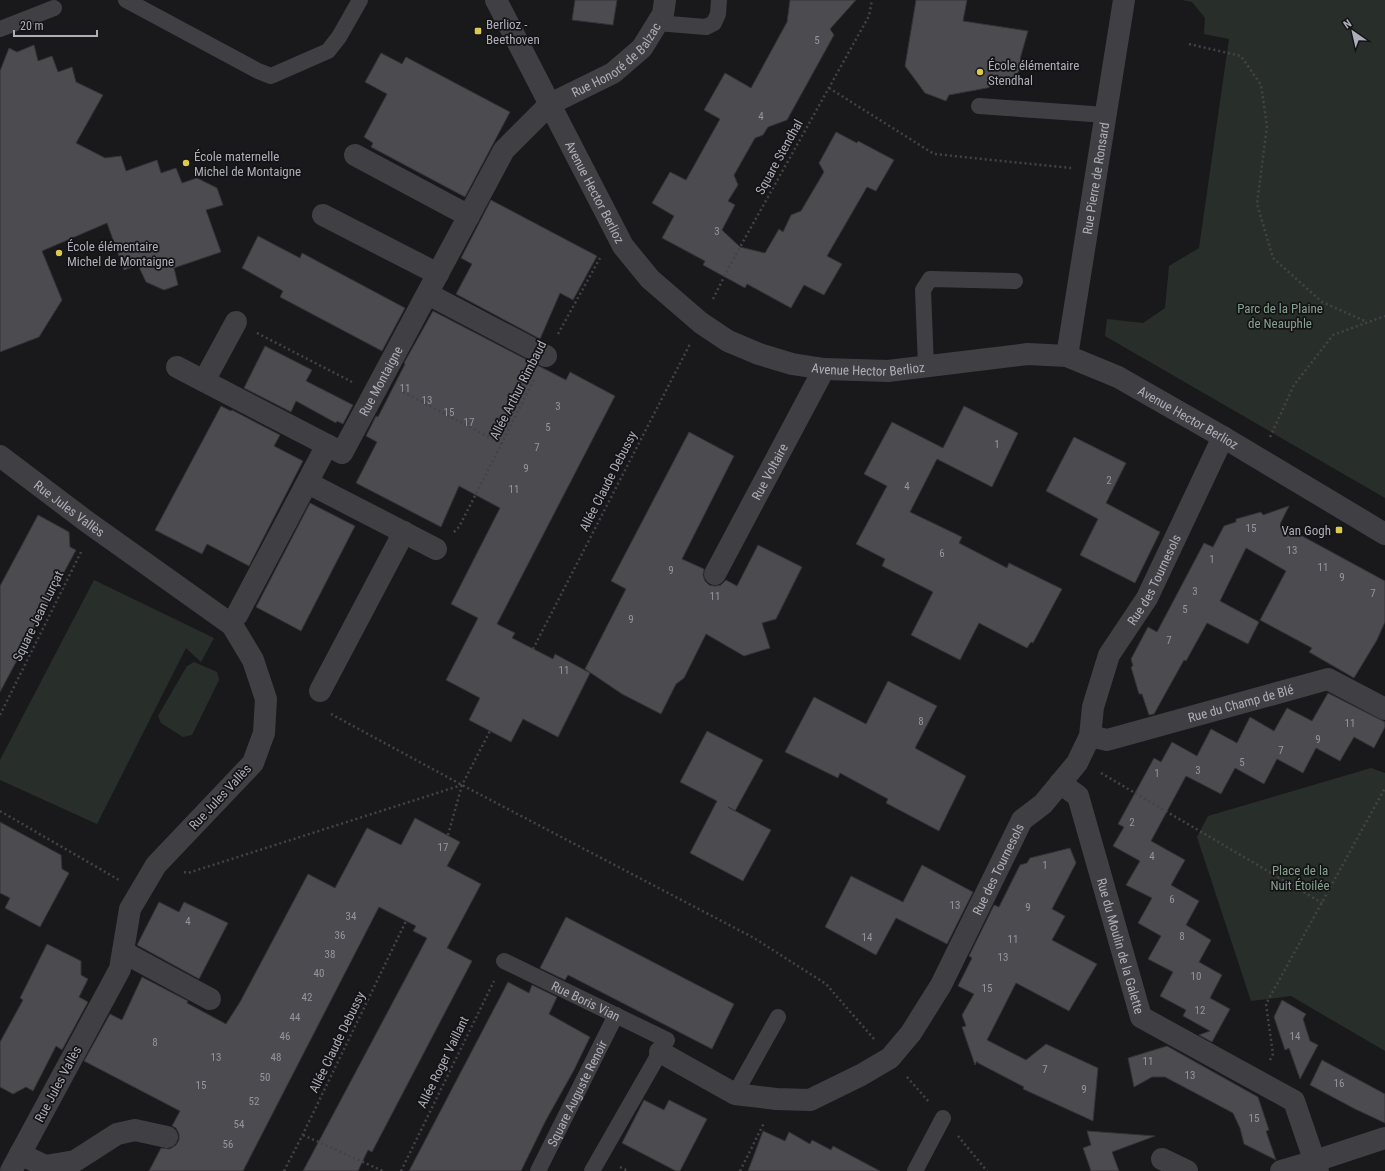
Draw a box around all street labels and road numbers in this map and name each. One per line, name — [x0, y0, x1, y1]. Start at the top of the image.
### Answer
street label: Rue Honoré de Balzac — [569, 20, 663, 100]
street label: Square Stendhal — [752, 117, 806, 197]
street label: Rue Pierre de Ronsard — [1079, 121, 1112, 235]
street label: Avenue Hector Berlioz — [562, 138, 628, 246]
street label: Allée Arthur Rimbaud — [487, 338, 549, 442]
street label: Rue Montaigne — [356, 344, 405, 418]
street label: Avenue Hector Berlioz — [811, 359, 926, 379]
street label: Avenue Hector Berlioz — [1135, 383, 1241, 452]
street label: Allée Claude Debussy — [576, 428, 640, 534]
street label: Rue Voltaire — [748, 441, 791, 502]
street label: Rue Jules Vallès — [31, 477, 108, 539]
street label: Rue des Tournesols — [1124, 532, 1184, 628]
street label: Square Jean Lurçat — [10, 568, 66, 664]
street label: Rue du Champ de Blé — [1186, 681, 1295, 725]
street label: Rue Jules Vallès — [186, 761, 254, 833]
street label: Rue des Tournesols — [969, 821, 1027, 917]
street label: Rue du Moulin de la Galette — [1094, 876, 1147, 1015]
street label: Rue Boris Vian — [549, 978, 623, 1024]
street label: Allée Claude Debussy — [306, 989, 368, 1095]
street label: Allée Roger Vaillant — [414, 1014, 472, 1110]
street label: Square Auguste Renoir — [544, 1038, 610, 1149]
street label: Rue Jules Vallès — [32, 1043, 84, 1125]

